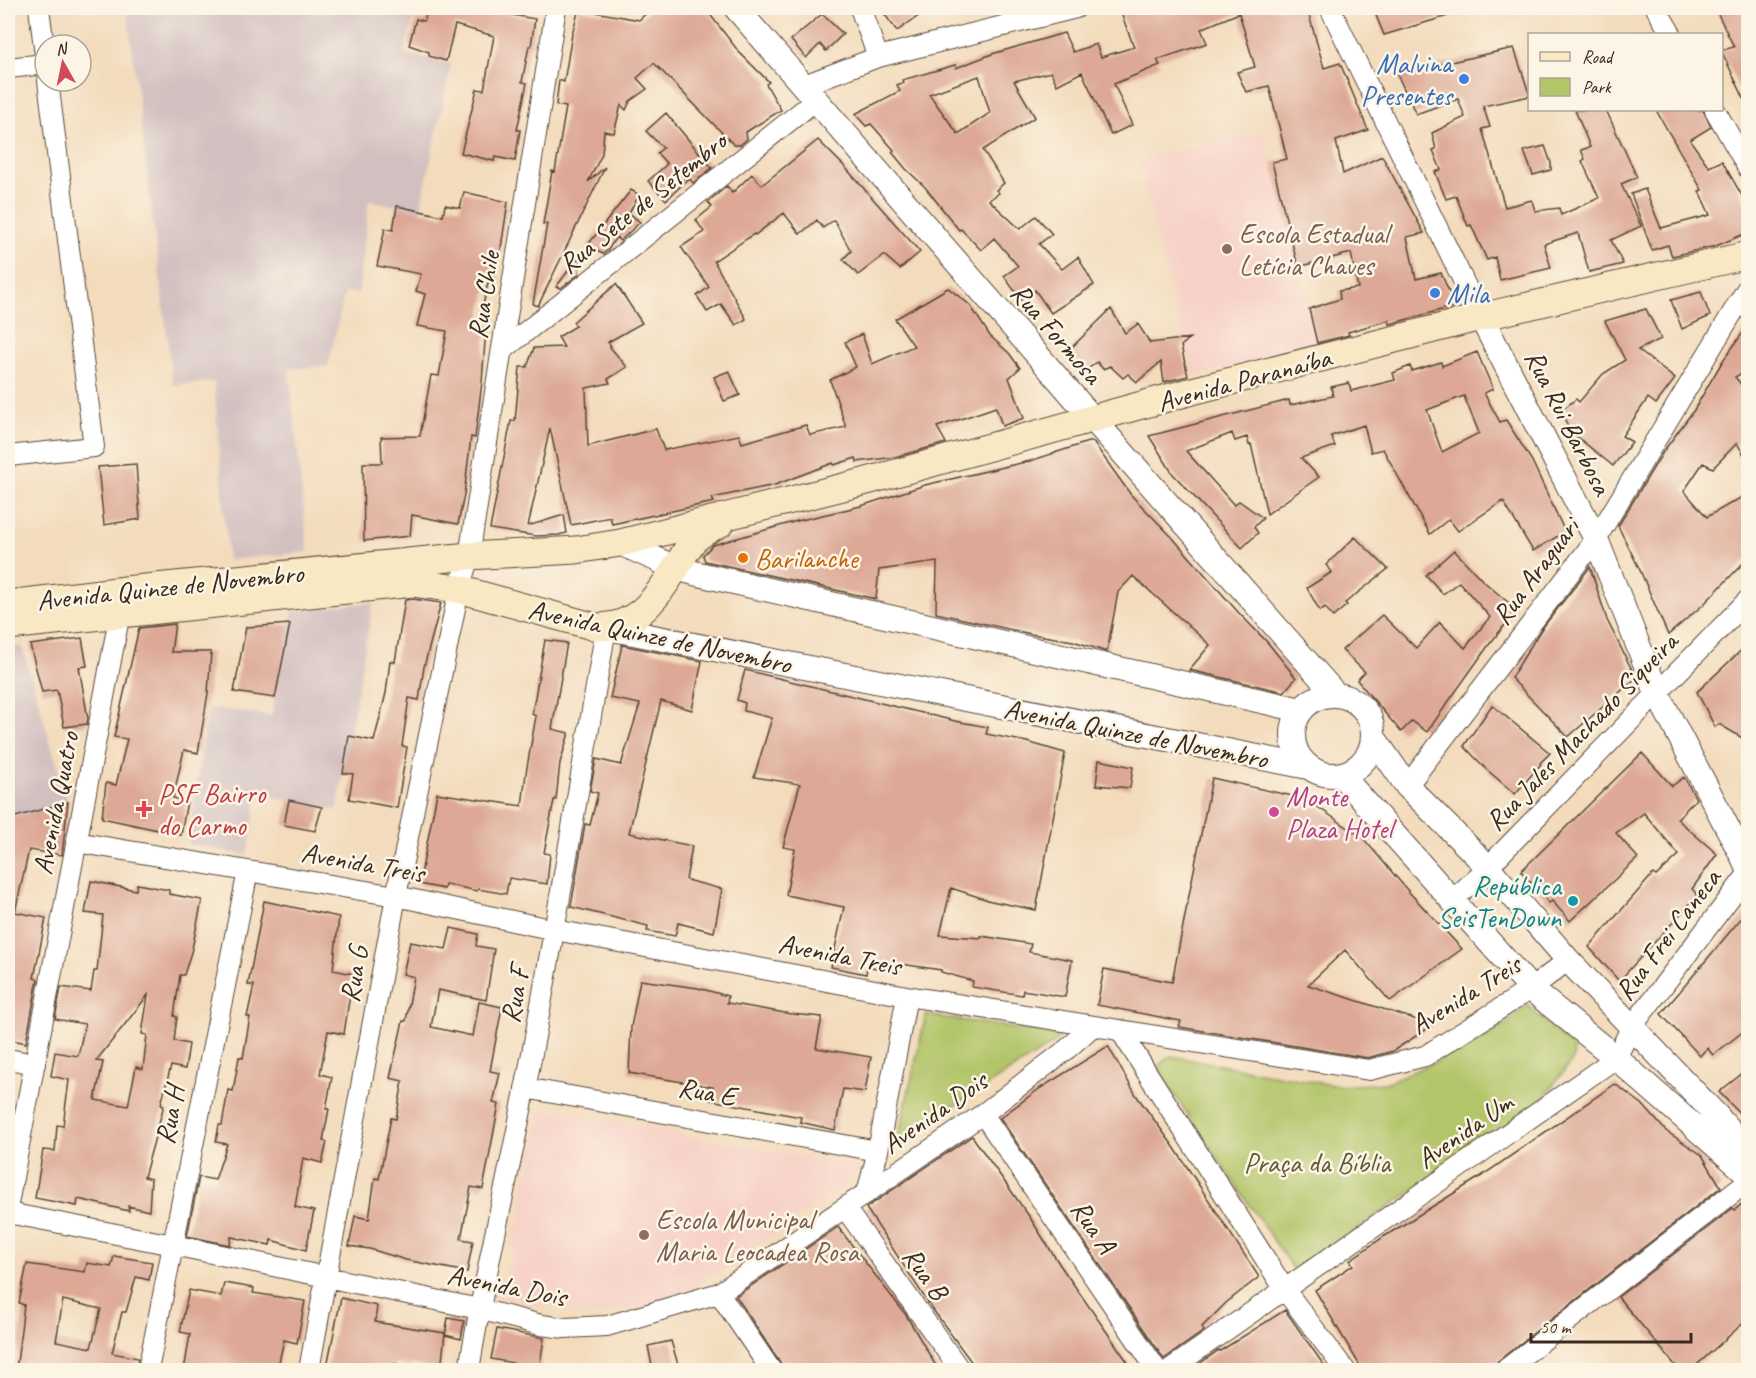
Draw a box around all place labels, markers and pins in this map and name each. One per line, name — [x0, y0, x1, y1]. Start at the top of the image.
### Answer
place label: Malvina Presentes — [1361, 46, 1455, 113]
marker: Malvina Presentes — [1457, 72, 1471, 86]
place label: Escola Estadual Letícia Chaves — [1239, 216, 1394, 283]
marker: Escola Estadual Letícia Chaves — [1220, 242, 1234, 256]
place label: Mila — [1447, 276, 1490, 311]
marker: Mila — [1428, 286, 1442, 300]
place label: Barilanche — [755, 541, 860, 576]
marker: Barilanche — [736, 551, 750, 565]
place label: PSF Bairro do Carmo — [158, 776, 267, 843]
place label: Monte Plaza Hotel — [1286, 779, 1397, 846]
marker: PSF Bairro do Carmo — [135, 800, 153, 818]
marker: Monte Plaza Hotel — [1267, 805, 1281, 819]
place label: República SeisTenDown — [1438, 868, 1563, 935]
marker: República SeisTenDown — [1566, 894, 1580, 908]
place label: Escola Municipal Maria Leocadea Rosa — [656, 1202, 861, 1269]
marker: Escola Municipal Maria Leocadea Rosa — [637, 1228, 651, 1242]

